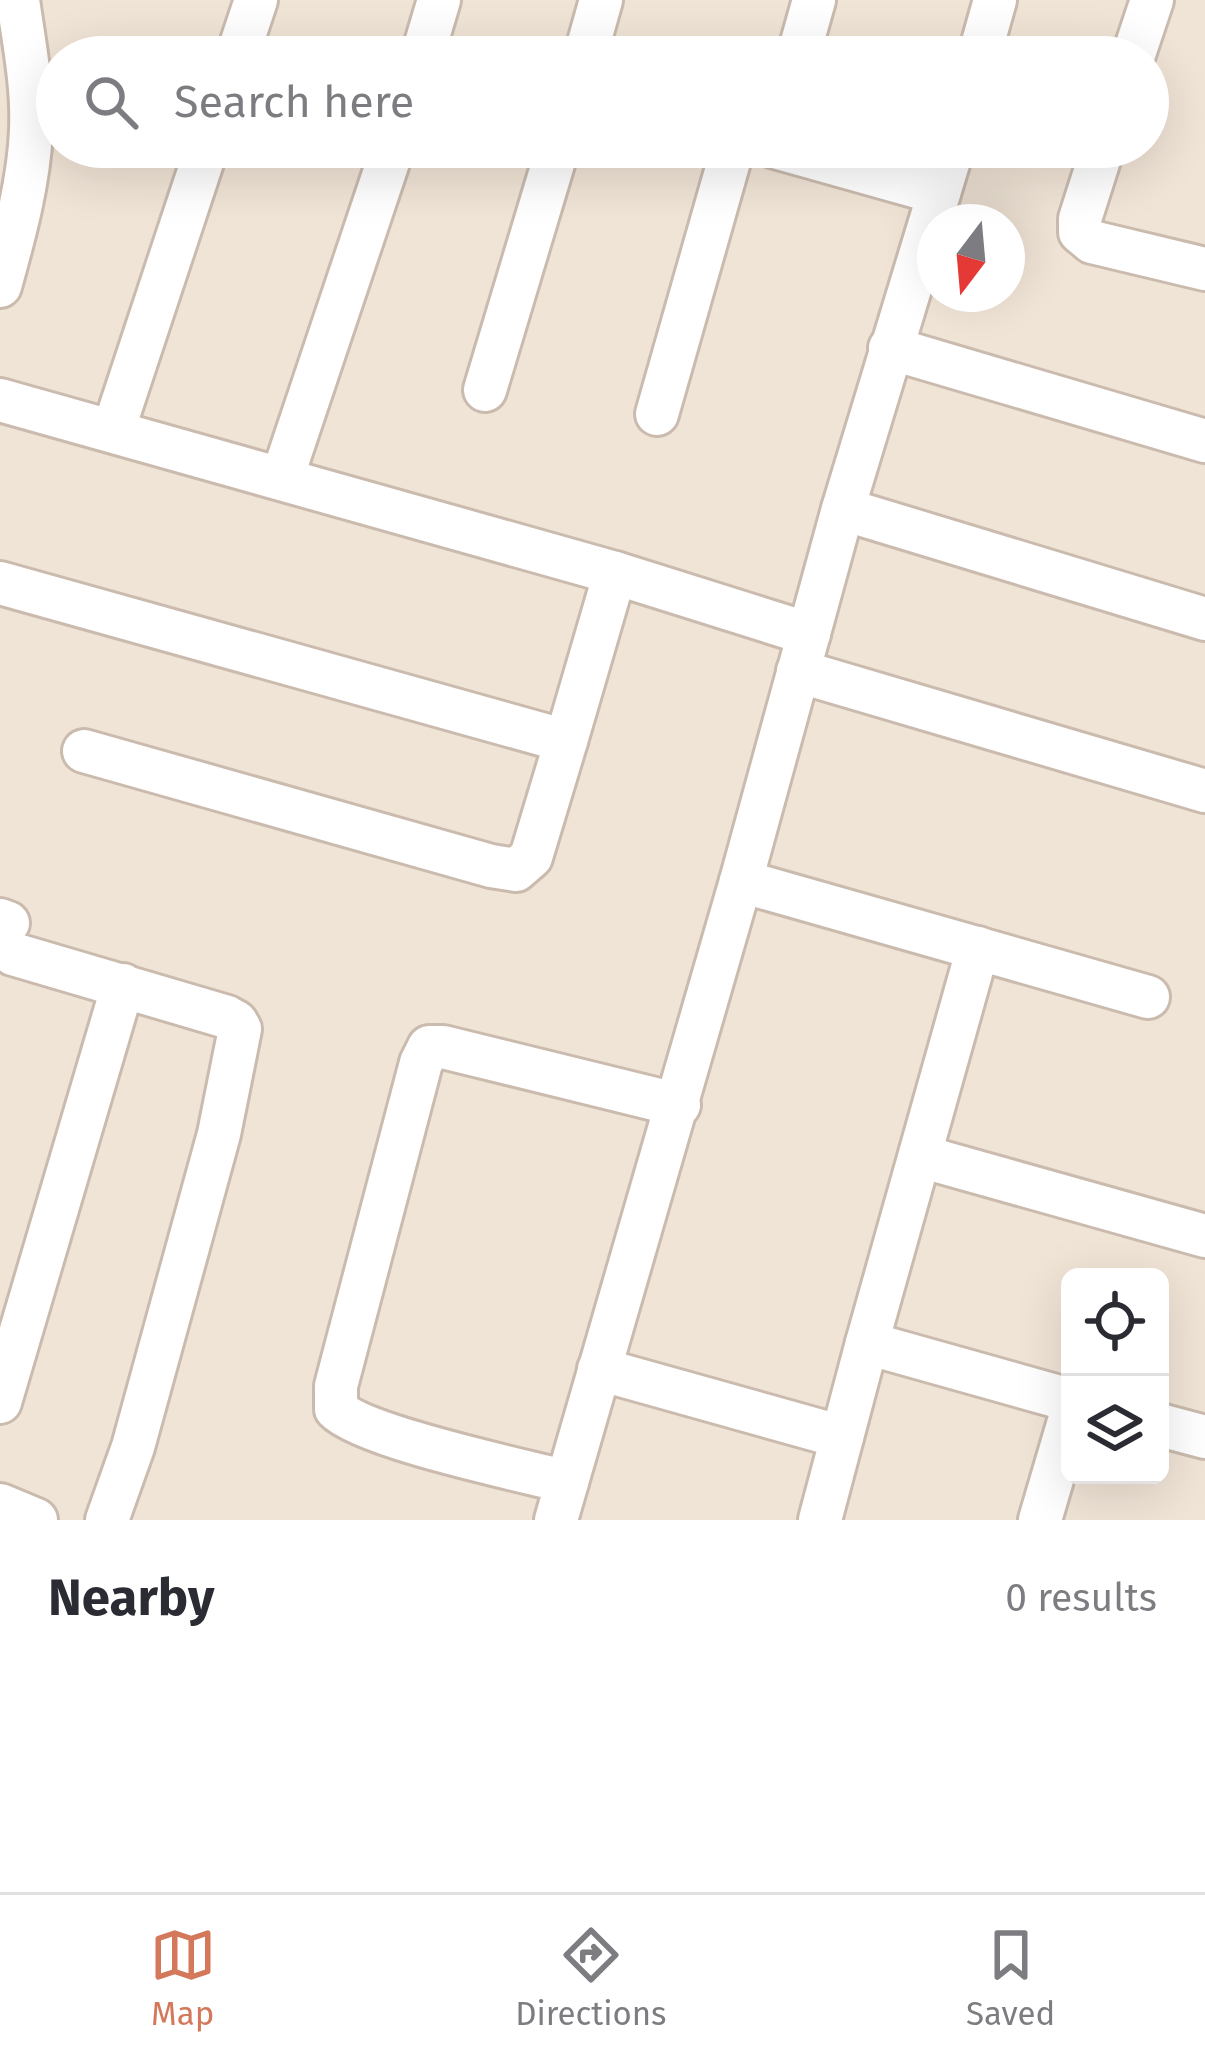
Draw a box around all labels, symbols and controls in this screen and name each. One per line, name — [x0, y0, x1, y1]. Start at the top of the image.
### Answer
search box — [36, 36, 1169, 168]
icon: search — [78, 69, 144, 135]
text: Search here — [174, 75, 414, 129]
north arrow — [917, 204, 1025, 312]
map controls — [1061, 1268, 1169, 1484]
button: locate — [1061, 1268, 1169, 1376]
button: layers — [1061, 1376, 1169, 1484]
text: Nearby — [48, 1567, 214, 1629]
text: 0 results — [1005, 1575, 1157, 1621]
tab: Map — [150, 1922, 216, 2034]
tab: Directions — [515, 1922, 667, 2034]
tab: Saved — [966, 1922, 1055, 2034]

